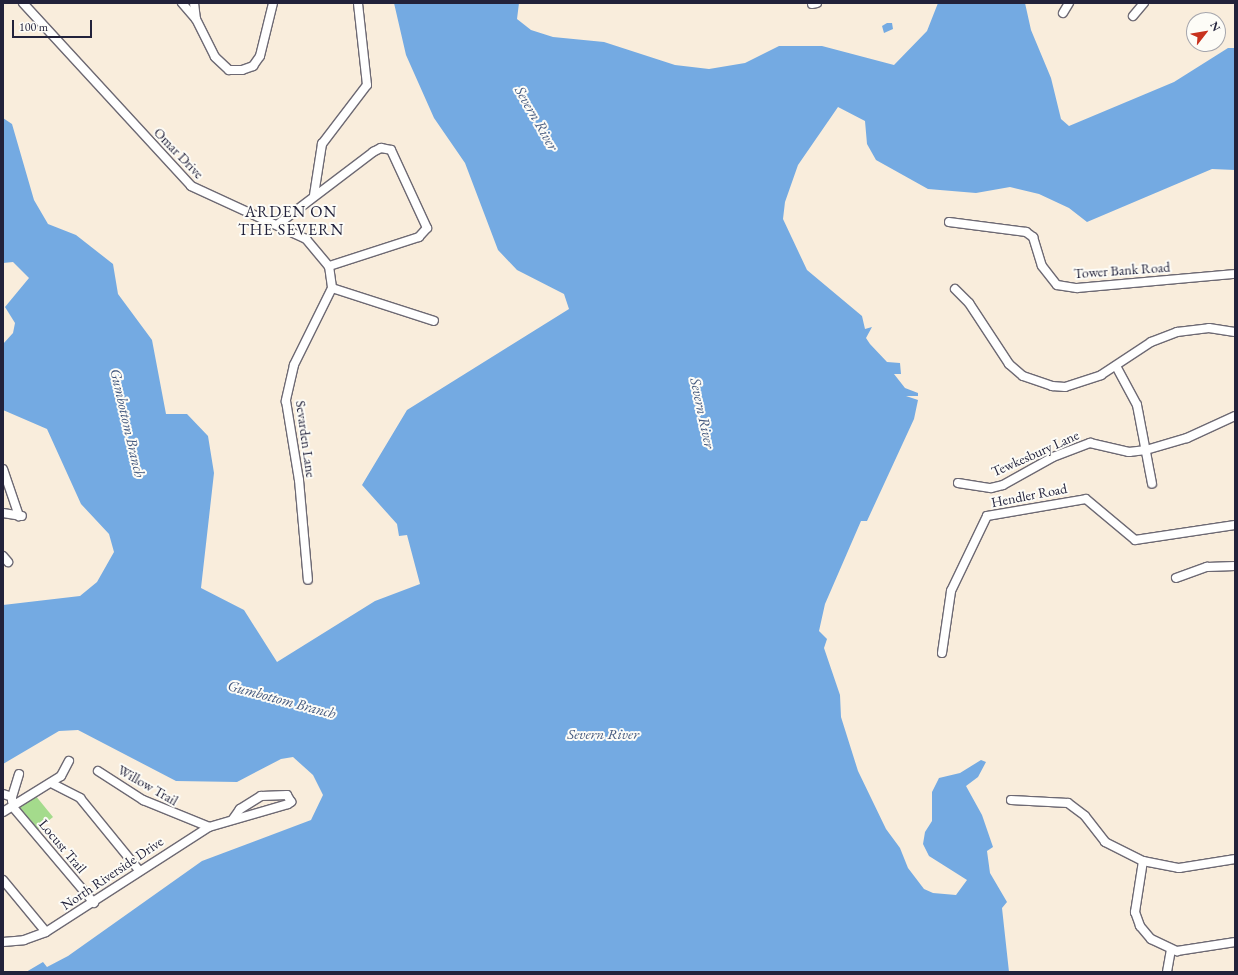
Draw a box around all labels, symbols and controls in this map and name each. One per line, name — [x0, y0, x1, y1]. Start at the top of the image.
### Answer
scale bar — [14, 12, 94, 38]
north arrow — [1186, 12, 1226, 52]
text: 100 m — [19, 19, 48, 35]
text: N — [1207, 19, 1224, 34]
water label: Severn River — [511, 82, 563, 154]
street label: Omar Drive — [151, 124, 207, 182]
district label: ARDEN ON THE SEVERN — [238, 202, 344, 240]
street label: Tower Bank Road — [1073, 258, 1171, 282]
water label: Gumbottom Branch — [107, 367, 149, 479]
water label: Severn River — [687, 376, 719, 450]
street label: Sevarden Lane — [292, 399, 320, 479]
street label: Tewkesbury Lane — [989, 426, 1081, 480]
street label: Hendler Road — [990, 479, 1068, 511]
water label: Gumbottom Branch — [226, 676, 338, 722]
water label: Severn River — [567, 725, 639, 743]
street label: Willow Trail — [115, 761, 181, 809]
street label: Locust Trail — [36, 816, 90, 876]
street label: North Riverside Drive — [58, 833, 166, 913]

